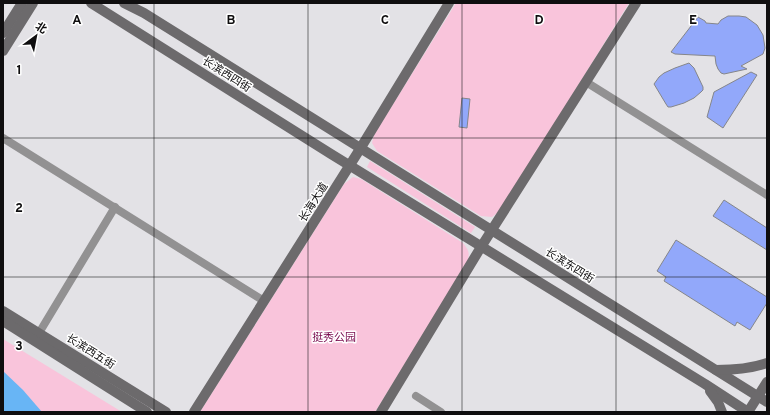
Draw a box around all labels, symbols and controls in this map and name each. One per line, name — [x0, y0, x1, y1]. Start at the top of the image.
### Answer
text: A — [72, 13, 82, 29]
text: B — [227, 13, 236, 29]
text: C — [381, 13, 389, 29]
text: D — [534, 13, 544, 29]
text: E — [689, 13, 697, 29]
north arrow — [16, 16, 56, 56]
text: 北 — [32, 20, 49, 37]
street label: 长滨西四街 — [199, 54, 254, 95]
text: 1 — [16, 63, 22, 79]
street label: 长海大道 — [296, 180, 331, 225]
text: 2 — [15, 201, 23, 217]
street label: 长滨东四街 — [542, 245, 597, 286]
street label: 长滨西五街 — [63, 331, 118, 372]
park label: 挺秀公园 — [312, 331, 356, 345]
text: 3 — [15, 339, 23, 355]

